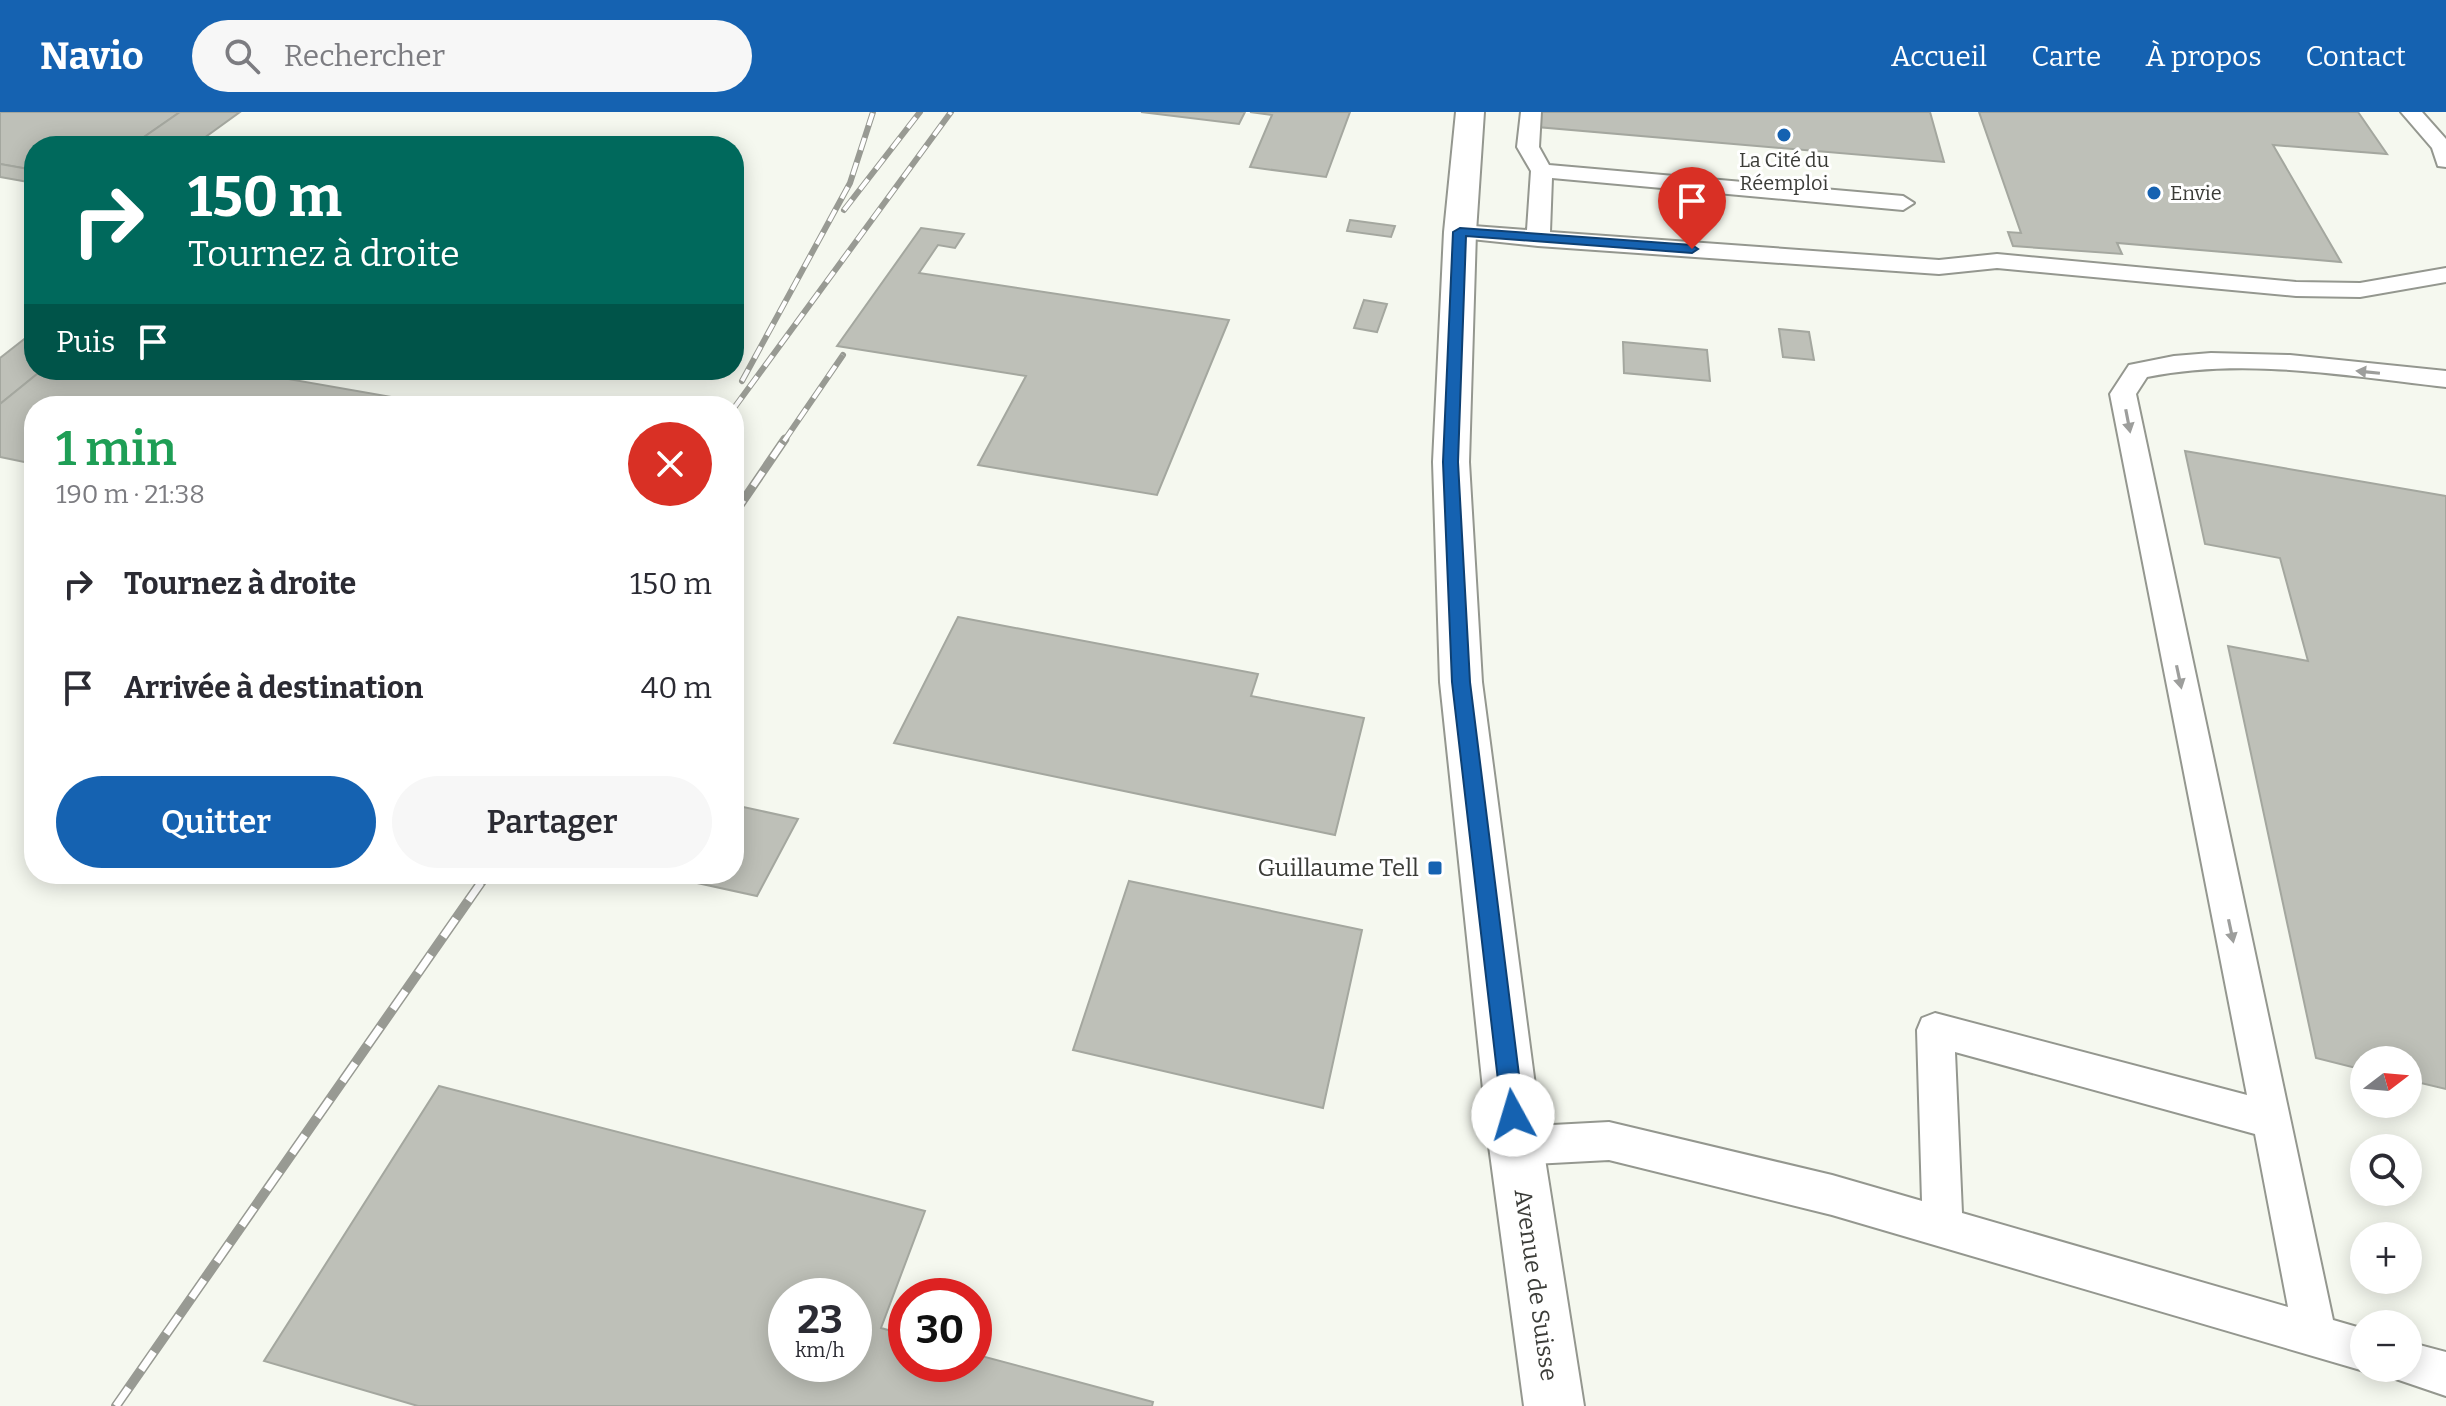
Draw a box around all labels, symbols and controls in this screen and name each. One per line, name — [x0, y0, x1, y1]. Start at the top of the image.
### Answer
search box — [192, 20, 752, 92]
text: Navio — [40, 33, 144, 79]
icon: search — [220, 34, 264, 78]
text: Rechercher — [284, 38, 445, 74]
text: Accueil — [1891, 40, 1987, 73]
text: Carte — [2031, 40, 2101, 73]
text: À propos — [2145, 40, 2262, 73]
text: Contact — [2306, 40, 2406, 73]
marker: La Cité du Réemploi — [1775, 126, 1793, 144]
place label: La Cité du Réemploi — [1739, 148, 1829, 195]
text: 150 m — [188, 164, 342, 231]
pin — [1658, 167, 1726, 249]
icon: right — [56, 168, 160, 272]
icon: arrive — [1670, 179, 1714, 223]
place label: Envie — [2170, 181, 2222, 205]
marker: Envie — [2145, 184, 2163, 202]
text: Tournez à droite — [188, 232, 460, 276]
icon: arrive — [131, 320, 175, 364]
text: Puis — [56, 324, 115, 360]
one-way arrow — [2355, 365, 2380, 378]
one-way arrow — [2123, 409, 2135, 434]
text: 1 min — [56, 420, 177, 478]
button: close — [628, 422, 712, 506]
text: 190 m · 21:38 — [56, 479, 205, 510]
icon: right — [56, 562, 100, 606]
text: Tournez à droite — [124, 566, 356, 602]
text: 150 m — [630, 566, 712, 602]
one-way arrow — [2173, 664, 2185, 689]
icon: arrive — [56, 666, 100, 710]
text: Arrivée à destination — [124, 670, 423, 706]
text: 40 m — [641, 670, 712, 706]
button: Quitter — [56, 776, 376, 868]
button: Partager — [392, 776, 712, 868]
place label: Guillaume Tell — [1257, 854, 1419, 882]
marker: Guillaume Tell — [1426, 859, 1444, 877]
one-way arrow — [2225, 919, 2238, 944]
north arrow — [2350, 1046, 2422, 1118]
map controls — [2350, 1046, 2422, 1382]
position arrow — [1471, 1073, 1555, 1157]
button: search — [2350, 1134, 2422, 1206]
street label: Avenue de Suisse — [1509, 1187, 1563, 1383]
button: + — [2350, 1222, 2422, 1294]
speed limit sign: 30 — [888, 1278, 992, 1382]
text: 23 — [797, 1296, 843, 1344]
button: − — [2350, 1310, 2422, 1382]
text: km/h — [795, 1338, 845, 1362]

